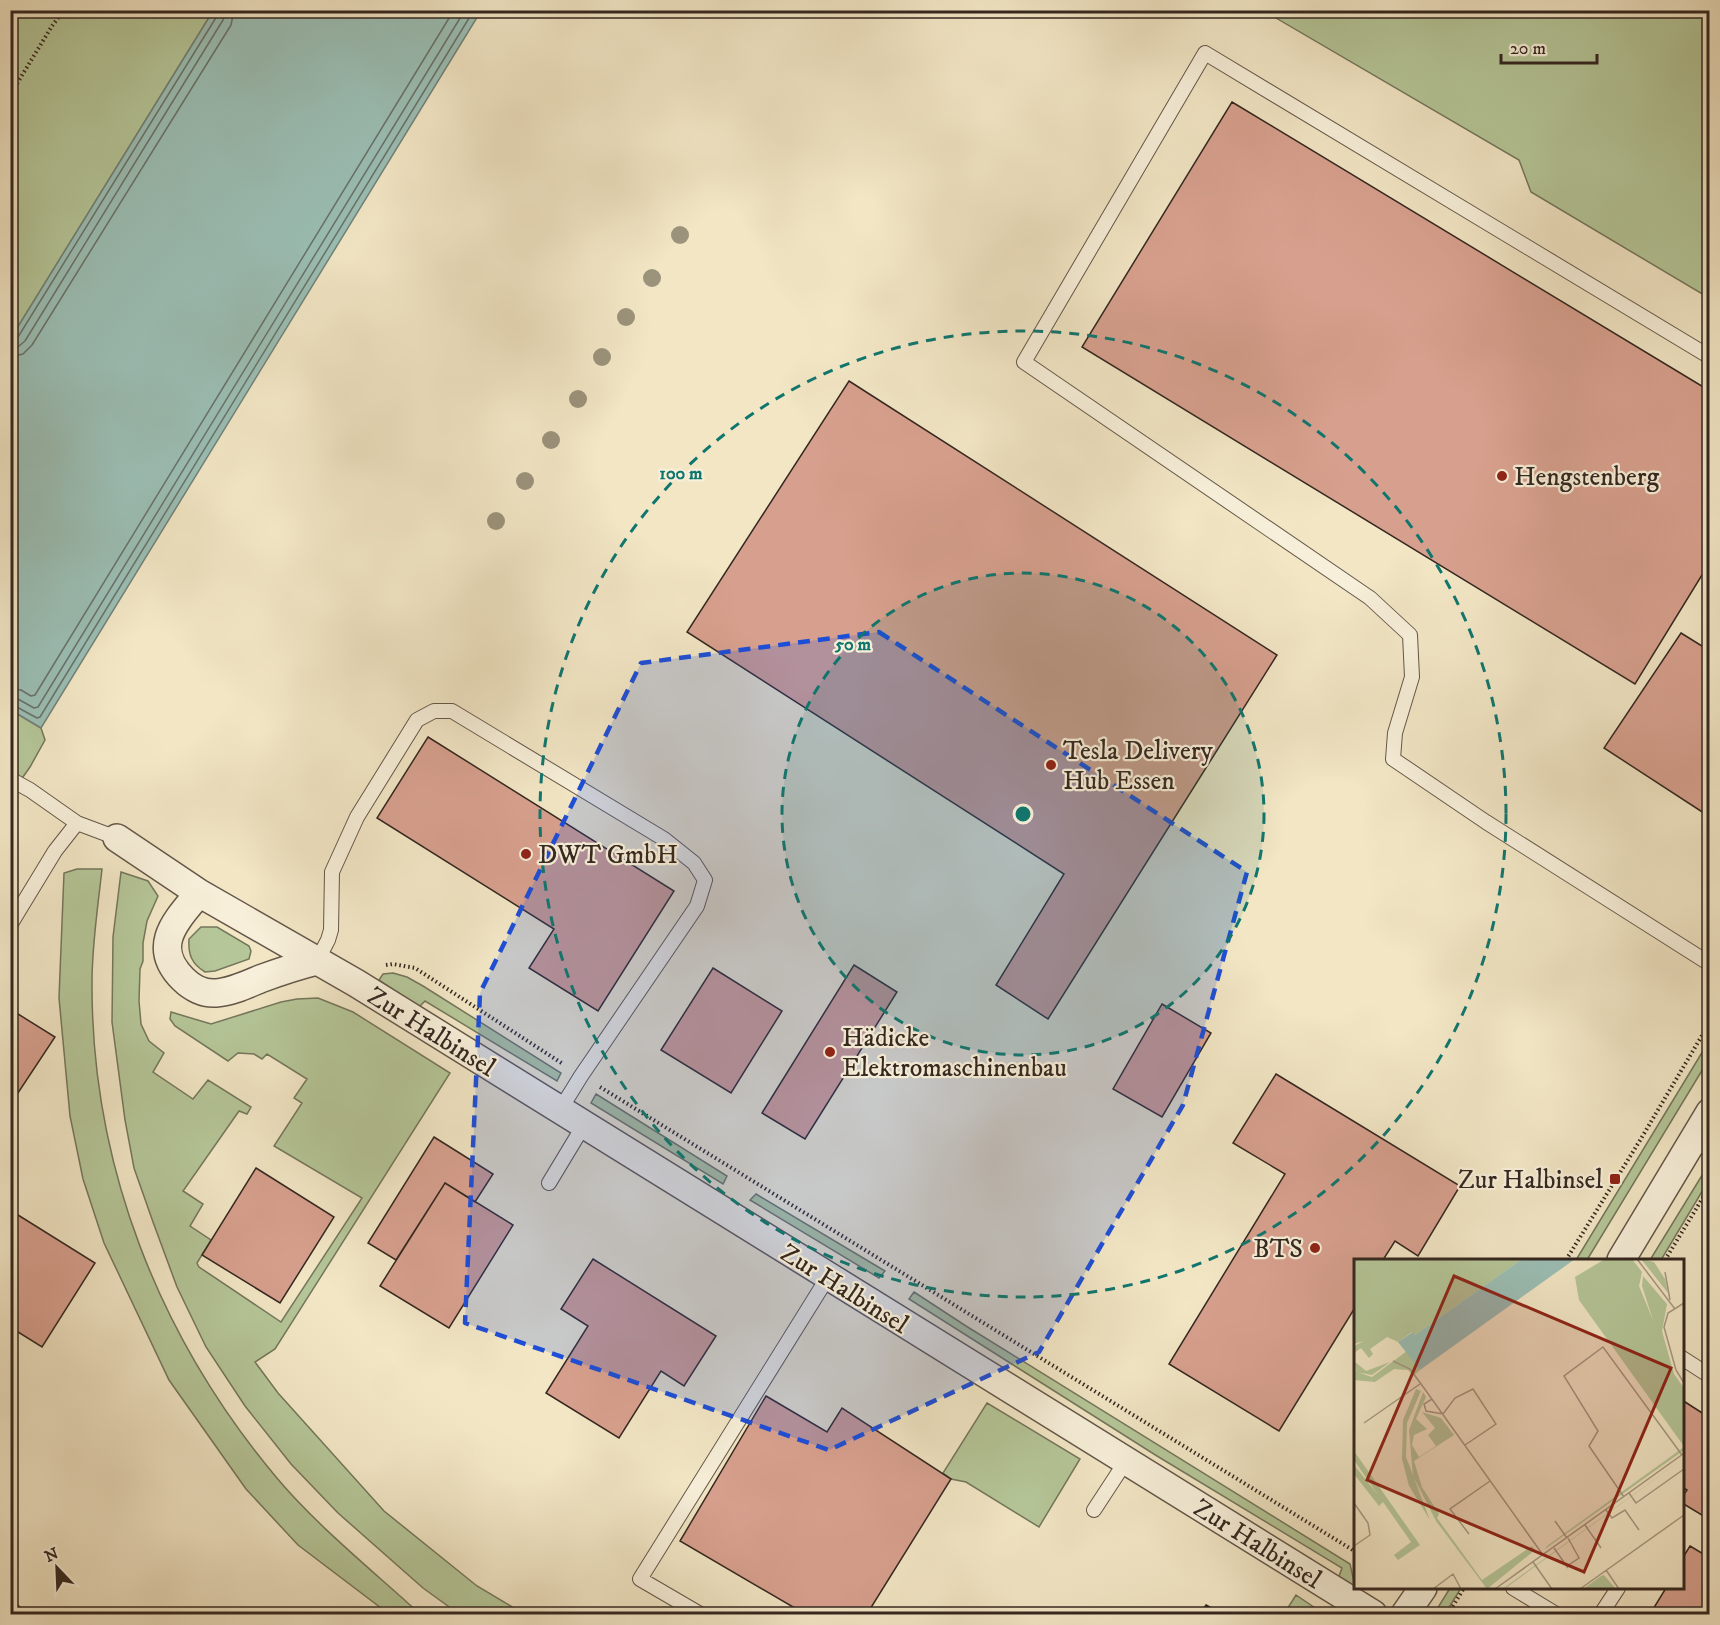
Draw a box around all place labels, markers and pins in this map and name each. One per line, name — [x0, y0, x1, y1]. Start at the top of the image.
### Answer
place label: Hengstenberg — [1514, 461, 1659, 494]
marker: Hengstenberg — [1495, 469, 1509, 483]
place label: Tesla Delivery Hub Essen — [1063, 735, 1213, 798]
marker: Tesla Delivery Hub Essen — [1044, 758, 1058, 772]
centre of rings — [1013, 804, 1033, 824]
place label: DWT GmbH — [538, 839, 678, 872]
marker: DWT GmbH — [519, 847, 533, 861]
place label: Hädicke Elektromaschinenbau — [842, 1022, 1067, 1085]
marker: Hädicke Elektromaschinenbau — [823, 1045, 837, 1059]
place label: Zur Halbinsel — [1458, 1164, 1603, 1197]
marker: Zur Halbinsel — [1608, 1172, 1622, 1186]
place label: BTS — [1253, 1233, 1303, 1266]
marker: BTS — [1308, 1241, 1322, 1255]

